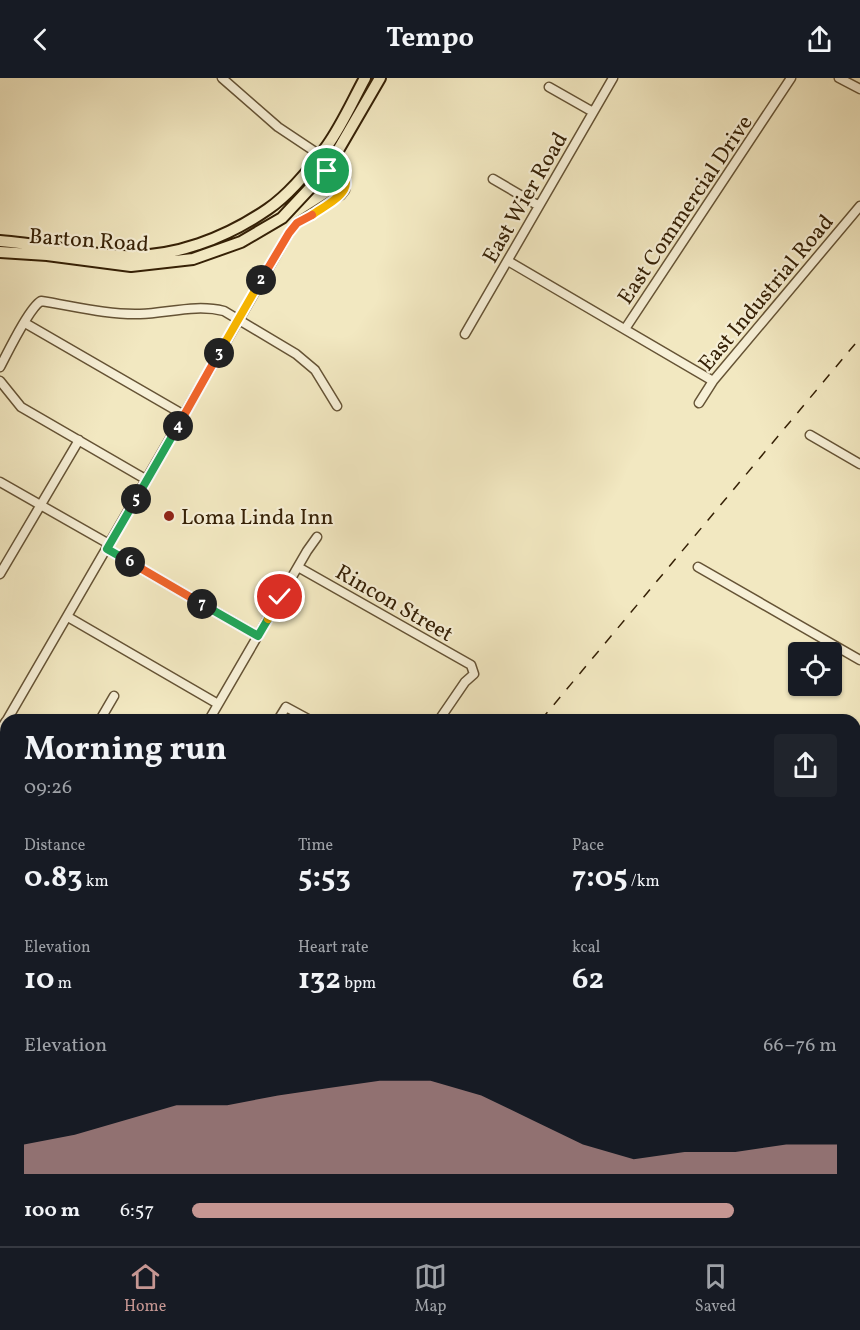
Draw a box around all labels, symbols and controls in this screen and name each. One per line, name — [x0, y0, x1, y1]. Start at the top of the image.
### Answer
text: Tempo — [386, 20, 474, 58]
icon: back — [24, 23, 57, 56]
icon: share — [803, 23, 836, 56]
street label: East Commercial Drive — [611, 110, 761, 311]
street label: East Wier Road — [476, 127, 576, 270]
pin — [301, 145, 352, 196]
icon: arrive — [310, 154, 343, 187]
street label: East Industrial Road — [692, 209, 842, 379]
street label: Barton Road — [28, 222, 150, 261]
pin: 2 — [246, 265, 276, 295]
text: 2 — [257, 269, 265, 291]
pin: 3 — [204, 338, 234, 368]
text: 3 — [215, 342, 223, 364]
pin: 4 — [163, 411, 193, 441]
text: 4 — [173, 415, 183, 437]
pin: 5 — [121, 484, 151, 514]
text: 5 — [132, 488, 140, 510]
place label: Loma Linda Inn — [181, 503, 334, 534]
marker: Loma Linda Inn — [162, 509, 176, 523]
pin: 6 — [115, 547, 145, 577]
text: 6 — [126, 551, 134, 573]
street label: Rincon Street — [329, 558, 459, 651]
pin — [254, 571, 305, 622]
icon: check — [263, 580, 296, 613]
pin: 7 — [187, 589, 217, 619]
text: 7 — [198, 593, 206, 615]
map controls — [788, 642, 842, 696]
button: locate — [788, 642, 842, 696]
text: Morning run — [24, 728, 227, 774]
button: share — [774, 734, 837, 797]
text: 09:26 — [24, 774, 72, 802]
text: Distance — [24, 835, 85, 857]
text: Time — [298, 835, 333, 857]
text: Pace — [572, 835, 604, 857]
text: 0.83 — [24, 857, 83, 899]
text: 5:53 — [298, 857, 351, 899]
text: 7:05 — [572, 857, 628, 899]
text: km — [83, 871, 109, 893]
text: /km — [628, 871, 660, 893]
text: Elevation — [24, 937, 91, 959]
text: Heart rate — [298, 937, 369, 959]
text: kcal — [572, 937, 600, 959]
text: 10 — [24, 959, 55, 1001]
text: 132 — [298, 959, 341, 1001]
text: 62 — [572, 959, 604, 1001]
text: m — [55, 973, 72, 995]
text: bpm — [341, 973, 376, 995]
text: Elevation — [24, 1032, 107, 1060]
text: 66–76 m — [763, 1032, 837, 1060]
text: 100 m — [24, 1197, 80, 1225]
text: 6:57 — [120, 1197, 154, 1225]
tab: Home — [124, 1260, 166, 1318]
tab: Map — [414, 1260, 447, 1318]
tab: Saved — [695, 1260, 736, 1318]

